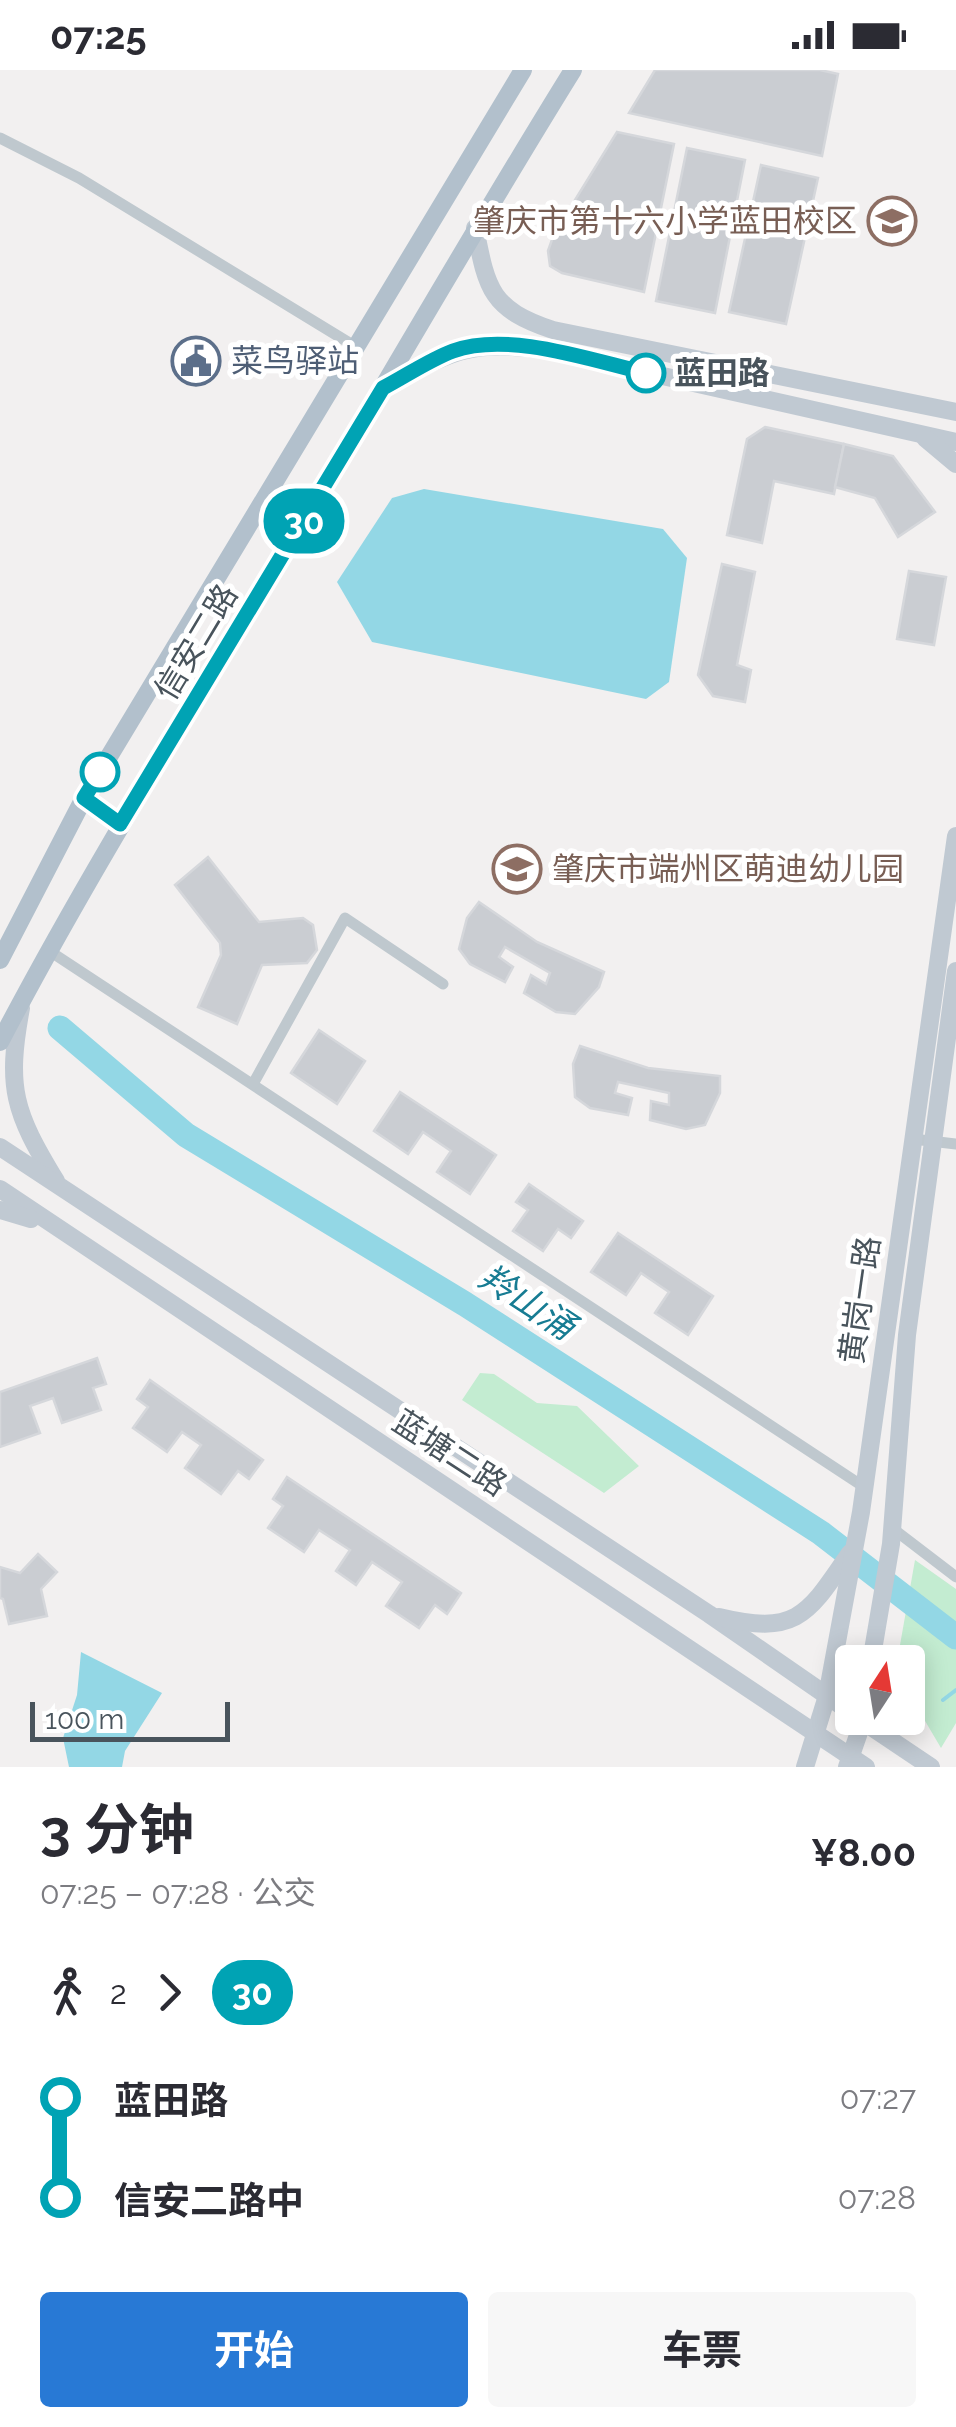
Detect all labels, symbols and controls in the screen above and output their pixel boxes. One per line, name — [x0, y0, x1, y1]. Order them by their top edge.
text: 07:25 — [50, 13, 147, 58]
school or university icon: 肇庆市第十六小学蓝田校区 — [866, 195, 918, 247]
place label: 肇庆市第十六小学蓝田校区 — [473, 202, 857, 239]
public building icon: 菜鸟驿站 — [170, 335, 222, 387]
place label: 菜鸟驿站 — [231, 342, 359, 379]
marker: 蓝田路 — [627, 354, 665, 392]
place label: 蓝田路 — [674, 354, 770, 391]
line badge: 30 — [259, 488, 349, 554]
text: 30 — [283, 501, 325, 542]
street label: 信安二路 — [147, 577, 244, 706]
unlabelled marker — [81, 753, 119, 791]
school or university icon: 肇庆市端州区萌迪幼儿园 — [491, 843, 543, 895]
place label: 肇庆市端州区萌迪幼儿园 — [552, 850, 904, 887]
street label: 黄岗一路 — [832, 1234, 887, 1366]
water label: 羚山涌 — [472, 1256, 586, 1350]
street label: 蓝塘二路 — [387, 1402, 514, 1503]
north arrow — [835, 1645, 925, 1735]
map controls — [835, 1645, 925, 1735]
scale bar — [30, 1697, 230, 1742]
text: 100 m — [45, 1703, 124, 1736]
text: 3 分钟 — [40, 1797, 194, 1862]
text: ¥8.00 — [811, 1830, 916, 1875]
text: 07:25 – 07:28 · 公交 — [40, 1874, 316, 1911]
icon: walk — [40, 1965, 95, 2020]
icon: forward — [142, 1965, 197, 2020]
text: 30 — [232, 1972, 273, 2013]
text: 2 — [110, 1974, 127, 2011]
text: 蓝田路 — [114, 2078, 228, 2123]
text: 07:27 — [840, 2079, 916, 2116]
text: 信安二路中 — [114, 2178, 304, 2223]
text: 07:28 — [838, 2179, 916, 2216]
button: 开始 — [40, 2292, 468, 2407]
button: 车票 — [488, 2292, 916, 2407]

